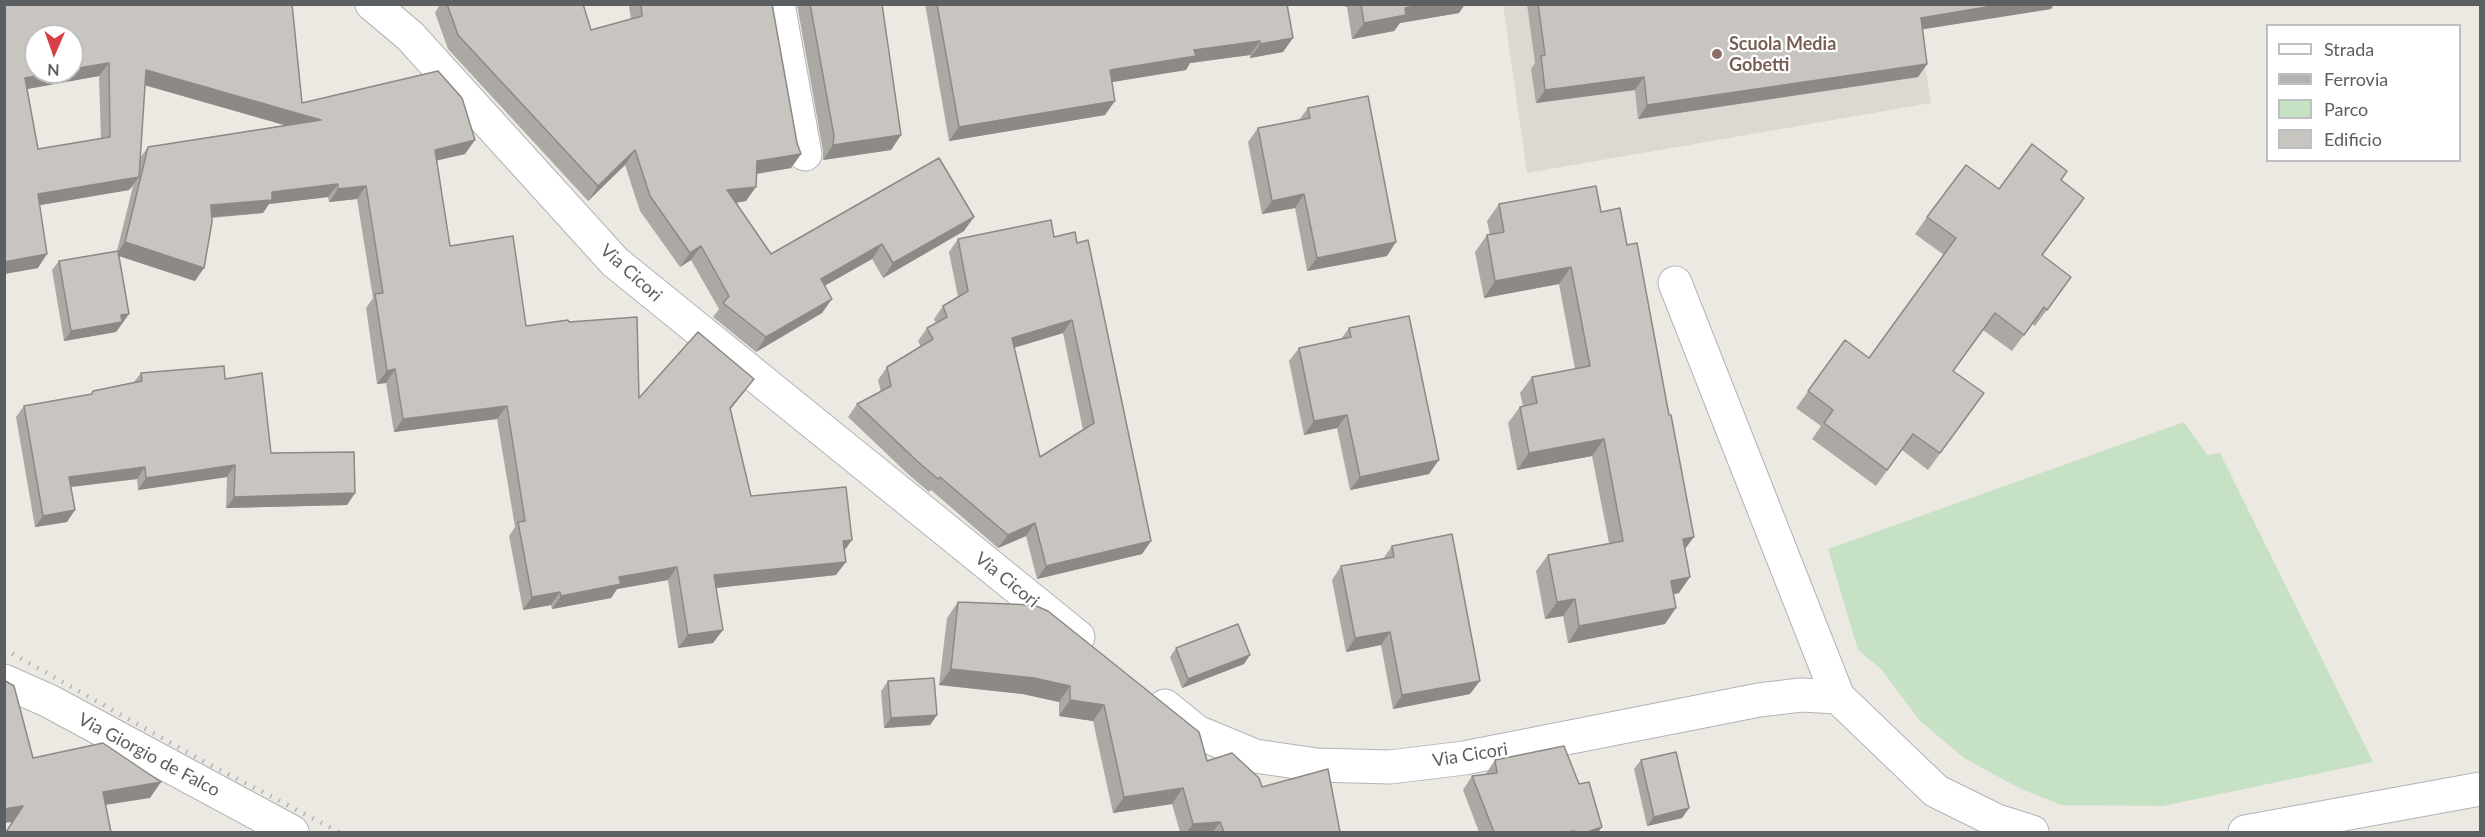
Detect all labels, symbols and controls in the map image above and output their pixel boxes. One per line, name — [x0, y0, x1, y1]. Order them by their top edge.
north arrow — [24, 24, 84, 84]
legend — [2266, 24, 2461, 162]
place label: Scuola Media Gobetti — [1729, 33, 1836, 76]
text: Strada — [2324, 38, 2374, 60]
marker: Scuola Media Gobetti — [1710, 47, 1724, 61]
text: N — [47, 61, 60, 80]
text: Ferrovia — [2324, 68, 2388, 90]
text: Parco — [2324, 98, 2368, 120]
text: Edificio — [2324, 128, 2382, 150]
street label: Via Cicori — [596, 240, 666, 306]
street label: Via Cicori — [971, 548, 1043, 612]
street label: Via Giorgio de Falco — [74, 709, 224, 801]
street label: Via Cicori — [1431, 738, 1509, 772]

